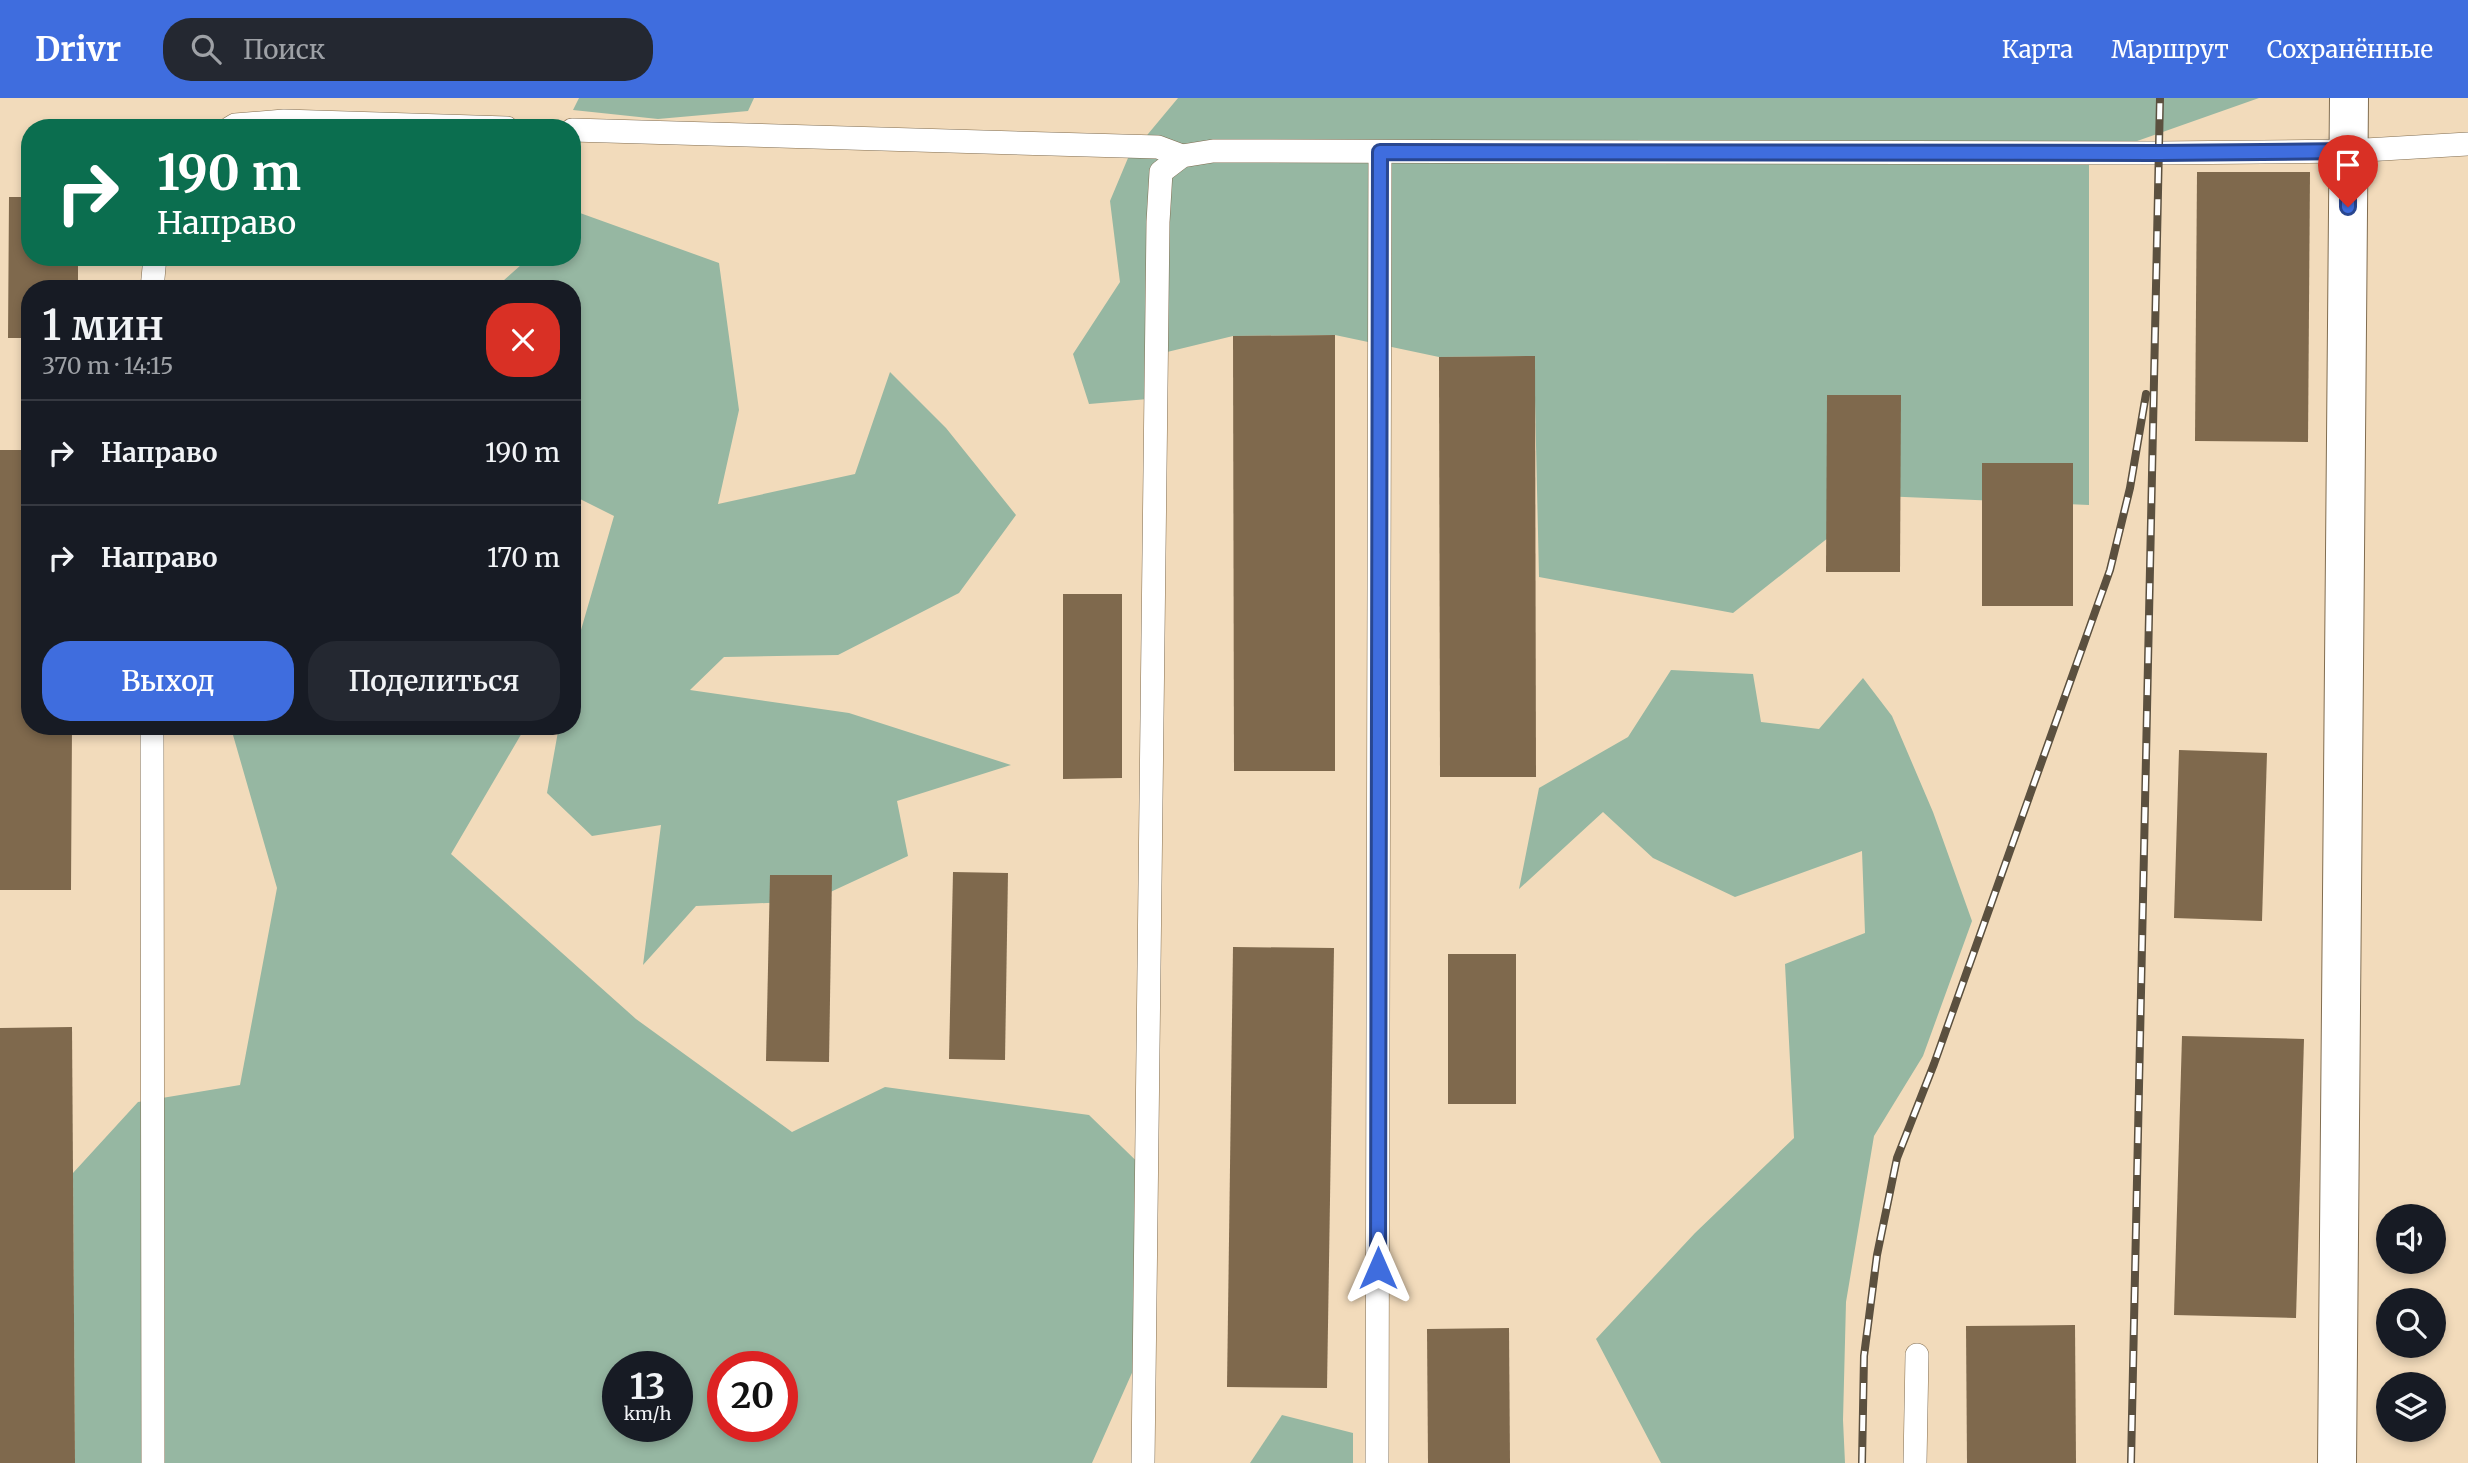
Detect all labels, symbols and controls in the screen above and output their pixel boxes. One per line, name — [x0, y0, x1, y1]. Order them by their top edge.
search box — [163, 18, 653, 81]
text: Drivr — [35, 29, 121, 70]
icon: search — [187, 30, 225, 68]
text: Поиск — [243, 33, 325, 66]
text: Карта — [2002, 34, 2073, 65]
text: Маршрут — [2111, 34, 2229, 65]
text: Сохранённые — [2267, 34, 2433, 65]
pin — [2318, 135, 2378, 207]
text: 190 m — [157, 142, 301, 203]
icon: arrive — [2329, 146, 2367, 184]
icon: right — [42, 147, 133, 238]
text: Направо — [157, 203, 296, 243]
text: 1 мин — [42, 299, 164, 351]
button: close — [486, 303, 560, 377]
text: 370 m · 14:15 — [42, 351, 173, 380]
icon: right — [42, 434, 80, 472]
text: Направо — [101, 436, 218, 469]
text: 190 m — [485, 436, 560, 469]
icon: right — [42, 539, 80, 577]
text: Направо — [101, 541, 218, 574]
text: 170 m — [487, 541, 560, 574]
button: Выход — [42, 641, 294, 721]
button: Поделиться — [308, 641, 560, 721]
map controls — [2376, 1204, 2446, 1442]
button: sound — [2376, 1204, 2446, 1274]
position arrow — [1341, 1231, 1415, 1305]
button: search — [2376, 1288, 2446, 1358]
speed limit sign: 20 — [707, 1351, 798, 1442]
text: 13 — [630, 1365, 665, 1409]
button: layers — [2376, 1372, 2446, 1442]
text: km/h — [624, 1402, 671, 1425]

